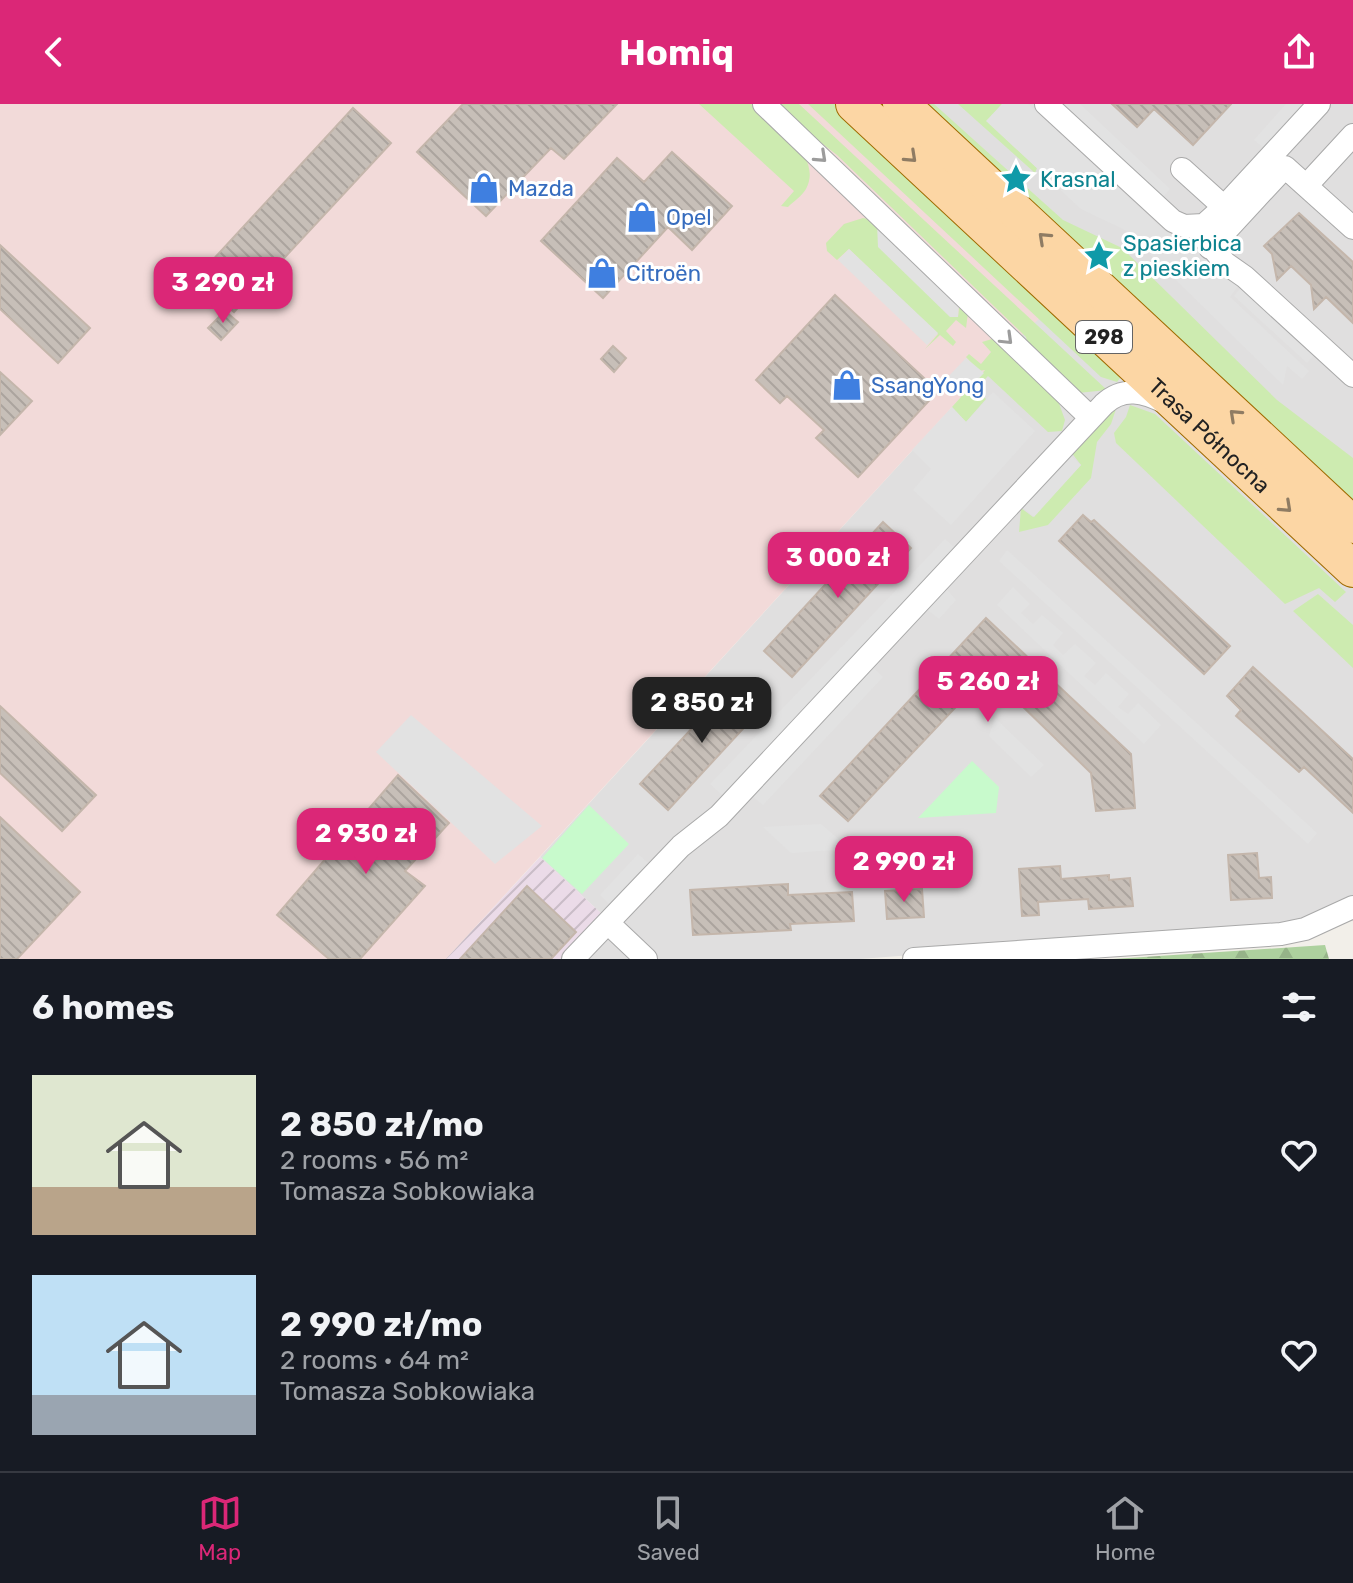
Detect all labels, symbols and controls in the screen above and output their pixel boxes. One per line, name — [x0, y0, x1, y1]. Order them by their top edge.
icon: back — [32, 30, 76, 74]
icon: share — [1277, 30, 1321, 74]
text: Homiq — [619, 31, 734, 74]
one-way arrow — [811, 148, 826, 162]
one-way arrow — [902, 148, 917, 162]
place icon: Krasnal — [999, 162, 1033, 196]
place label: Krasnal — [1040, 166, 1116, 193]
shop icon: Mazda — [467, 171, 501, 205]
place label: Mazda — [508, 175, 574, 202]
shop icon: Opel — [625, 200, 659, 234]
place label: Opel — [666, 204, 712, 231]
place label: Spasierbica z pieskiem — [1123, 230, 1242, 282]
one-way arrow — [1039, 233, 1054, 247]
place icon: Spasierbica z pieskiem — [1082, 239, 1116, 273]
shop icon: Citroën — [585, 256, 619, 290]
pin: 3 290 zł — [140, 257, 306, 325]
place label: Citroën — [626, 260, 701, 287]
text: 3 290 zł — [172, 267, 274, 298]
road number: 298 — [1076, 321, 1132, 353]
one-way arrow — [998, 329, 1012, 344]
shop icon: SsangYong — [830, 368, 864, 402]
place label: SsangYong — [871, 372, 984, 399]
street label: Trasa Północna — [1143, 372, 1276, 499]
one-way arrow — [1229, 410, 1244, 424]
one-way arrow — [1276, 497, 1291, 511]
pin: 3 000 zł — [755, 532, 921, 600]
text: 3 000 zł — [786, 542, 890, 573]
pin: 5 260 zł — [905, 656, 1071, 724]
text: 5 260 zł — [937, 666, 1039, 697]
pin: 2 850 zł — [619, 677, 785, 745]
text: 2 850 zł — [650, 687, 754, 718]
pin: 2 930 zł — [283, 808, 449, 876]
text: 2 930 zł — [315, 818, 417, 849]
pin: 2 990 zł — [821, 836, 987, 904]
text: 2 990 zł — [853, 846, 955, 877]
icon: filters — [1277, 985, 1321, 1029]
text: 6 homes — [32, 987, 174, 1028]
text: 2 850 zł/mo — [280, 1104, 484, 1145]
icon: home — [96, 1107, 192, 1203]
icon: heart — [1277, 1133, 1321, 1177]
text: 2 rooms · 56 m² — [280, 1145, 468, 1176]
text: Tomasza Sobkowiaka — [280, 1176, 535, 1207]
text: 2 990 zł/mo — [280, 1304, 482, 1345]
icon: home — [96, 1307, 192, 1403]
icon: heart — [1277, 1333, 1321, 1377]
text: 2 rooms · 64 m² — [280, 1345, 469, 1376]
text: Tomasza Sobkowiaka — [280, 1376, 535, 1407]
tab: Map — [198, 1491, 242, 1566]
tab: Saved — [637, 1491, 700, 1566]
tab: Home — [1095, 1491, 1155, 1566]

